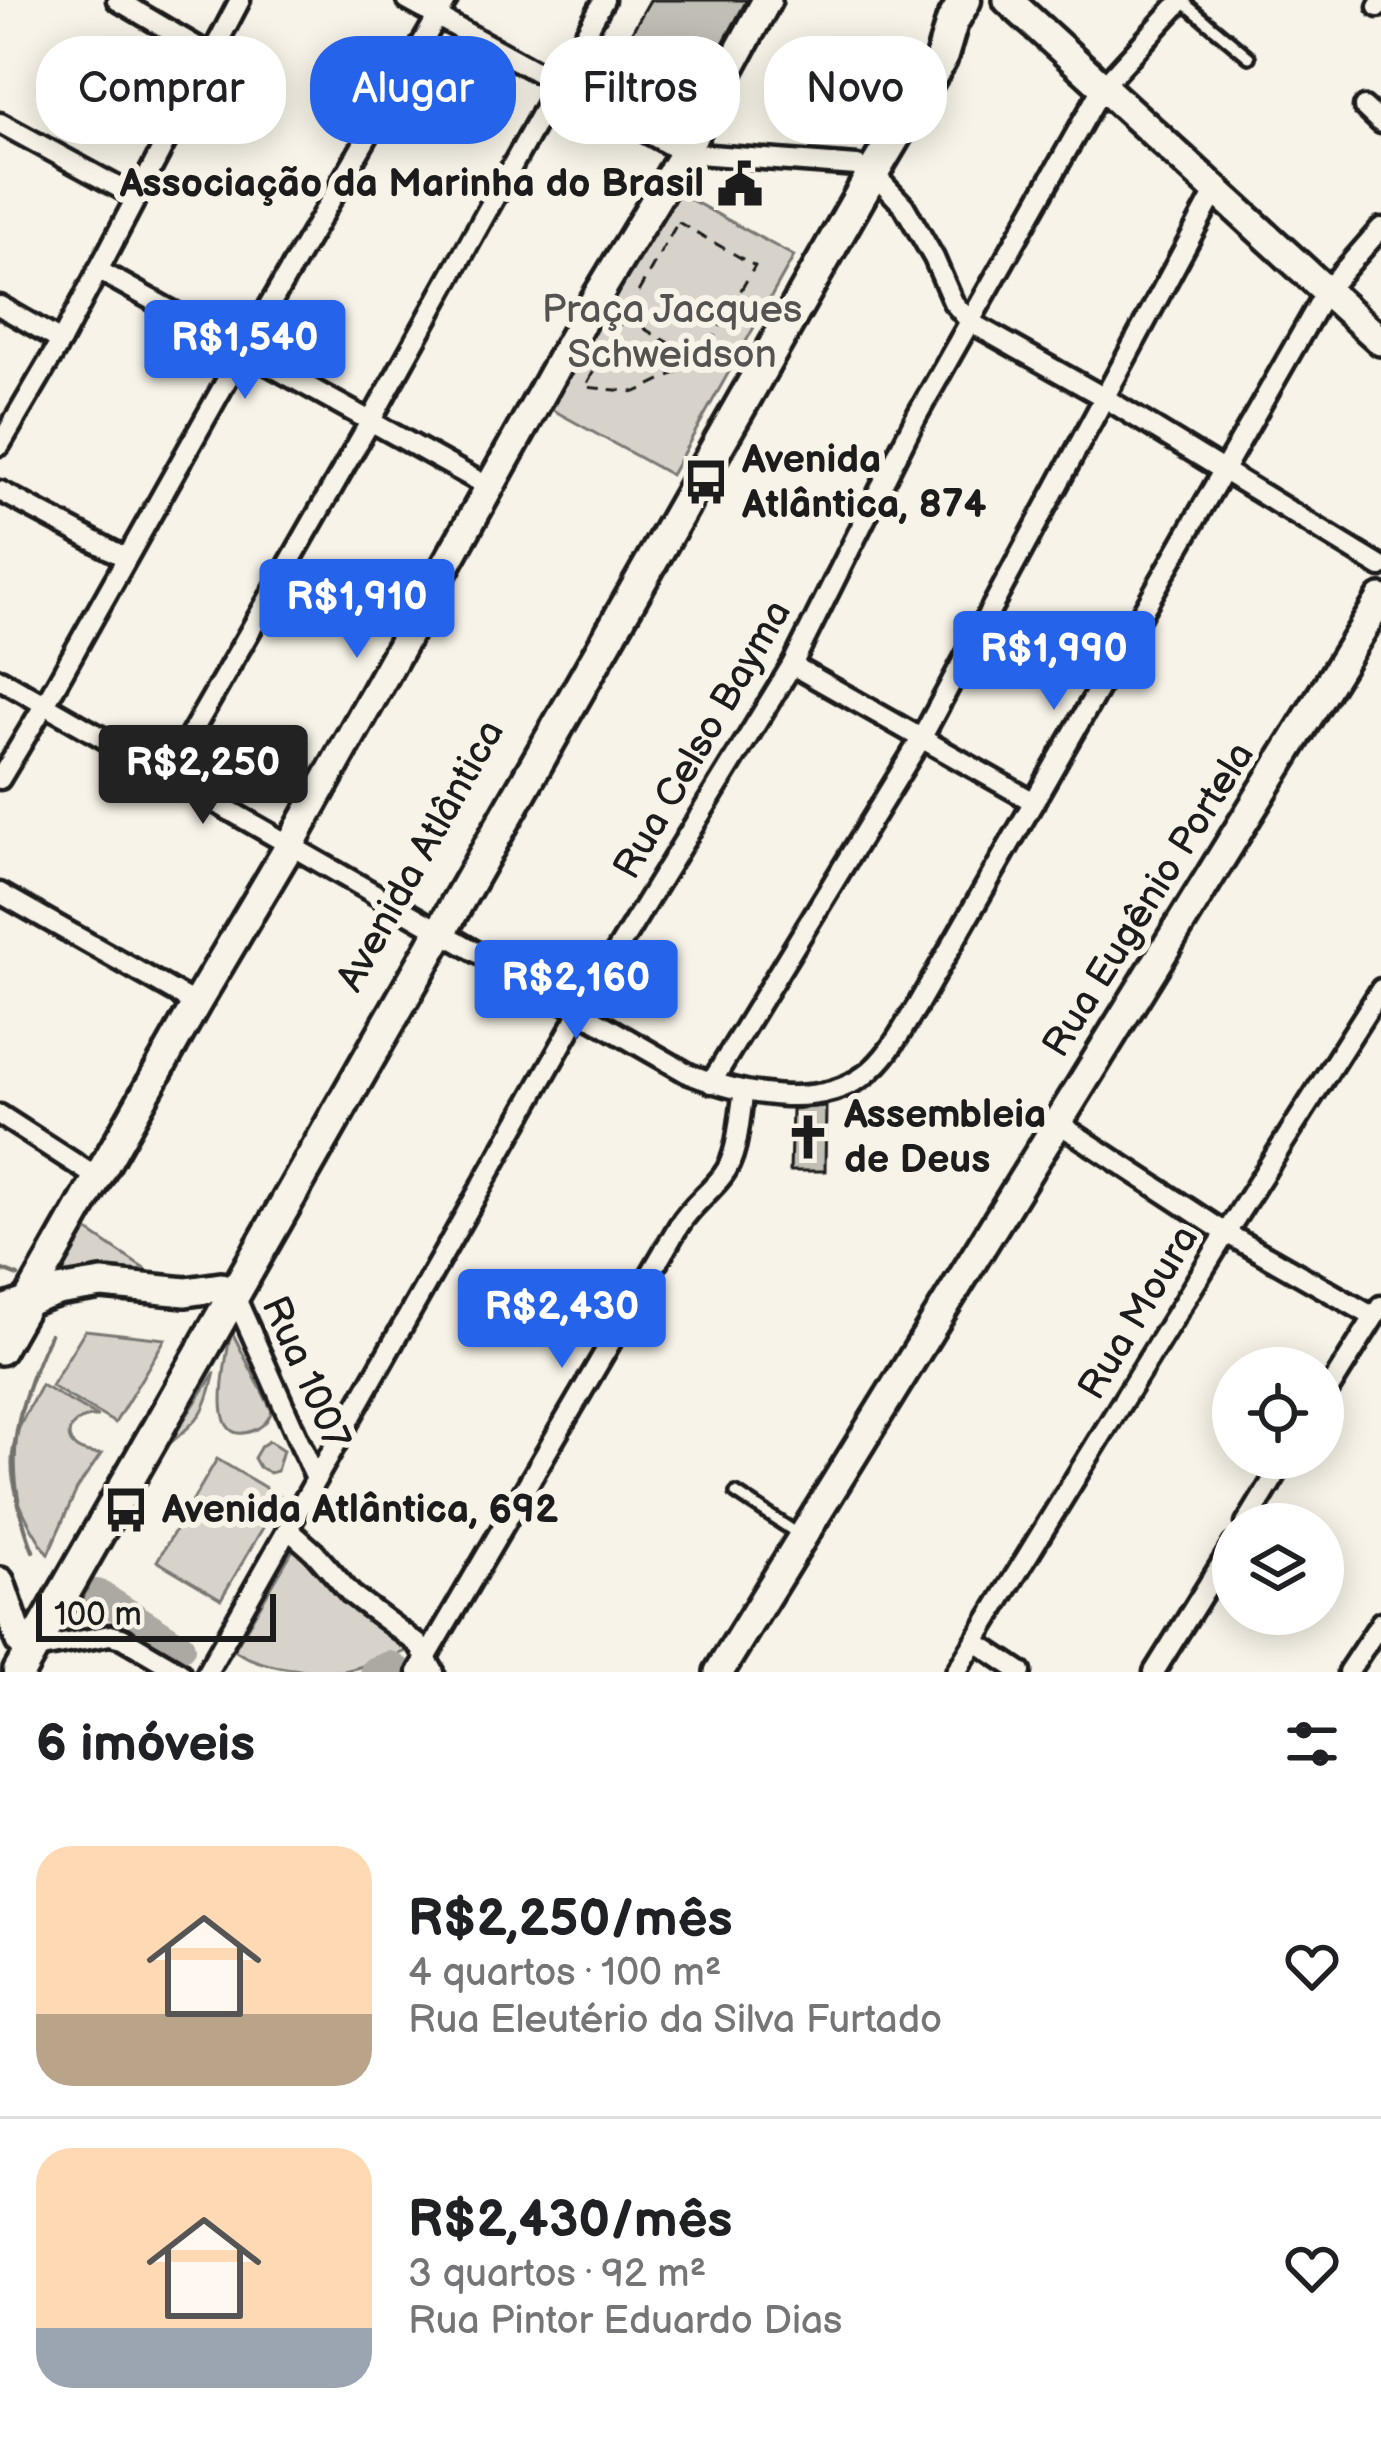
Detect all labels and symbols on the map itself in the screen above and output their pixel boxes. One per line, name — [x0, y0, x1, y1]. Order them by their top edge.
public building icon: Associação da Marinha do Brasil — [715, 159, 765, 209]
place label: Associação da Marinha do Brasil — [119, 161, 704, 208]
park label: Praça Jacques Schweidson — [542, 287, 802, 379]
pin: R$1,540 — [134, 300, 356, 402]
place label: Avenida Atlântica, 874 — [741, 437, 987, 529]
bus stop icon: Avenida Atlântica, 874 — [681, 457, 731, 507]
pin: R$1,910 — [246, 559, 468, 661]
street label: Rua Celso Bayma — [604, 592, 802, 888]
pin: R$1,990 — [943, 611, 1165, 713]
street label: Avenida Atlântica — [327, 712, 515, 1000]
pin: R$2,250 — [92, 725, 314, 827]
street label: Rua Eugênio Portela — [1033, 734, 1265, 1066]
pin: R$2,160 — [465, 940, 687, 1042]
place label: Assembleia de Deus — [843, 1092, 1046, 1184]
church icon: Assembleia de Deus — [783, 1112, 833, 1162]
street label: Rua Moura — [1069, 1218, 1209, 1408]
pin: R$2,430 — [451, 1269, 673, 1371]
street label: Rua 1007 — [251, 1289, 359, 1457]
bus stop icon: Avenida Atlântica, 692 — [101, 1485, 151, 1535]
place label: Avenida Atlântica, 692 — [161, 1487, 558, 1534]
scale bar — [36, 1588, 276, 1641]

